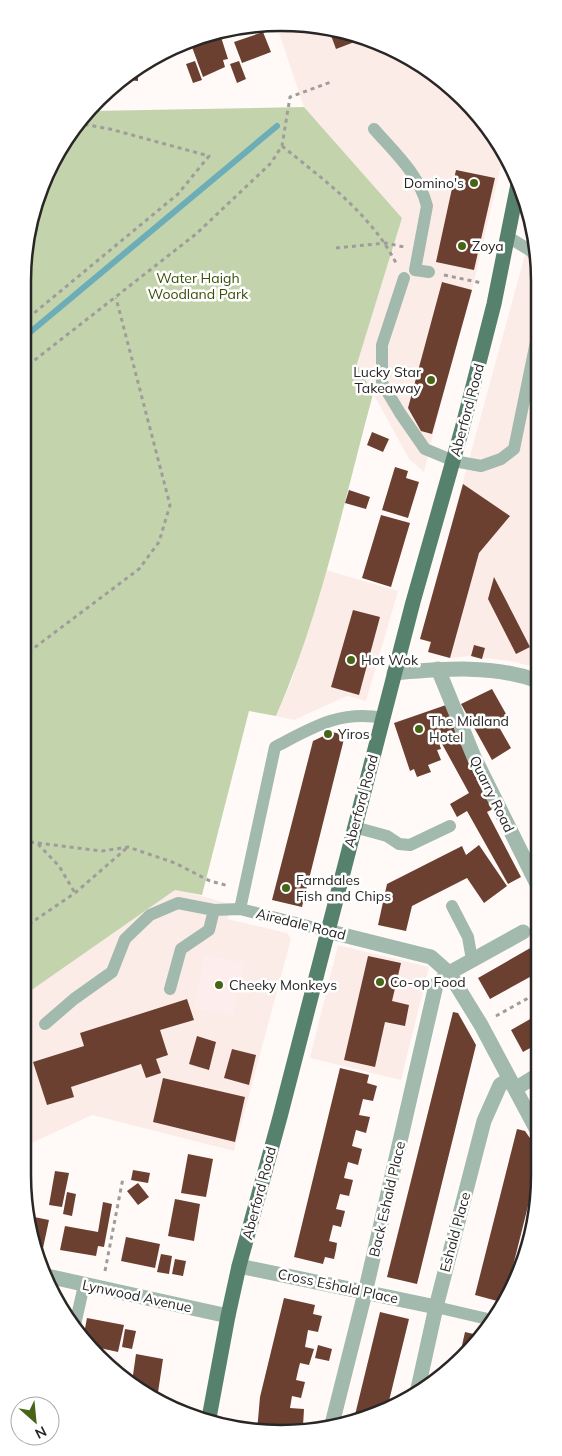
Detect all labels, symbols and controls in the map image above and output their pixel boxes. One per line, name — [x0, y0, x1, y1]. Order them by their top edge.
place label: Domino's — [404, 174, 464, 192]
marker: Domino's — [468, 177, 480, 189]
place label: Zoya — [472, 237, 504, 255]
marker: Zoya — [456, 240, 468, 252]
park label: Water Haigh Woodland Park — [148, 269, 249, 303]
street label: Aberford Road — [446, 361, 488, 459]
place label: Lucky Star Takeaway — [353, 363, 422, 397]
marker: Lucky Star Takeaway — [425, 374, 437, 386]
place label: Hot Wok — [361, 651, 419, 669]
marker: Hot Wok — [345, 654, 357, 666]
place label: The Midland Hotel — [429, 712, 509, 746]
marker: The Midland Hotel — [413, 723, 425, 735]
place label: Yiros — [337, 725, 370, 743]
marker: Yiros — [322, 728, 334, 740]
street label: Aberford Road — [340, 752, 382, 850]
street label: Quarry Road — [466, 753, 518, 835]
place label: Farndales Fish and Chips — [296, 871, 391, 905]
marker: Farndales Fish and Chips — [280, 882, 292, 894]
street label: Airedale Road — [254, 904, 348, 944]
place label: Co-op Food — [390, 973, 466, 991]
place label: Cheeky Monkeys — [229, 976, 337, 994]
marker: Co-op Food — [374, 976, 386, 988]
marker: Cheeky Monkeys — [213, 979, 225, 991]
street label: Back Eshald Place — [365, 1139, 409, 1259]
street label: Aberford Road — [238, 1144, 280, 1242]
street label: Eshald Place — [436, 1190, 474, 1274]
street label: Cross Eshald Place — [276, 1264, 400, 1308]
street label: Lynwood Avenue — [81, 1276, 193, 1316]
north arrow — [10, 1396, 60, 1446]
text: N — [32, 1422, 50, 1443]

